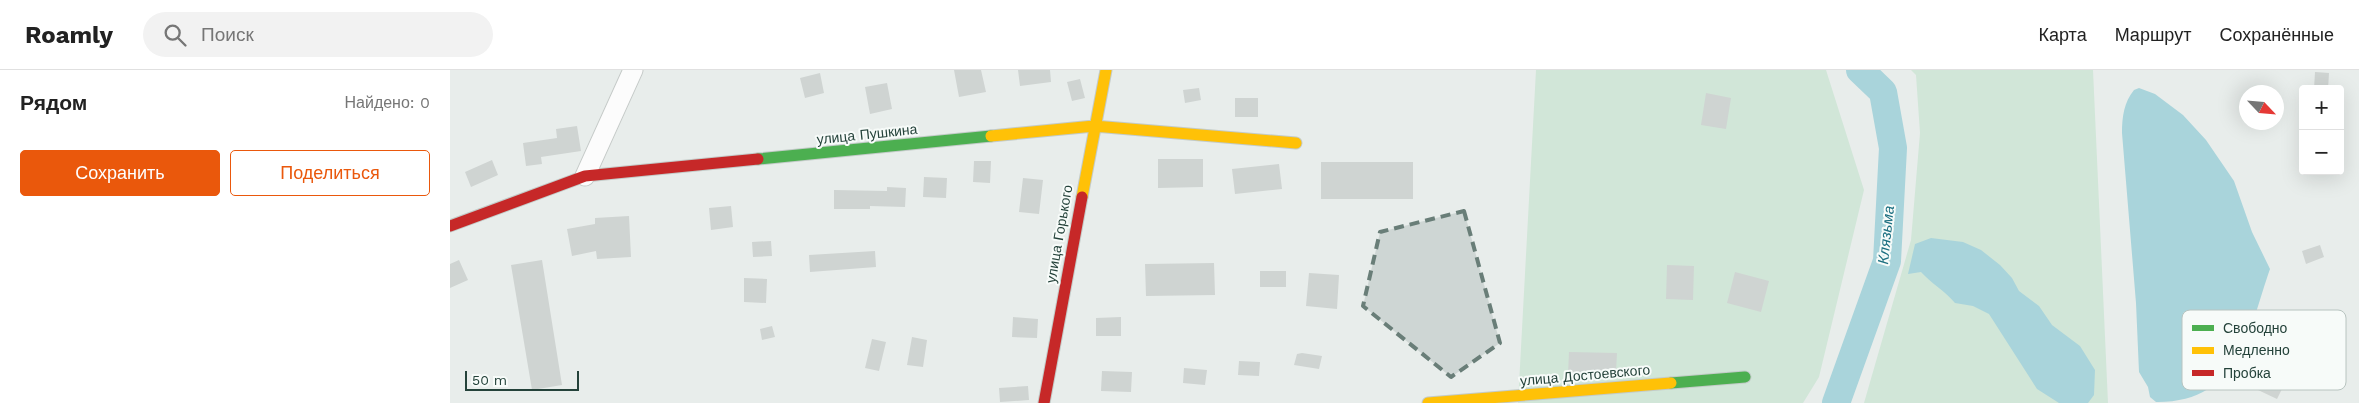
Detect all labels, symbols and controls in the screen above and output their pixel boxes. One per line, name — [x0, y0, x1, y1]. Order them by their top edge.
search box — [143, 12, 493, 57]
text: Roamly — [25, 21, 113, 49]
icon: search — [161, 21, 189, 49]
text: Поиск — [201, 23, 254, 46]
text: Карта — [2039, 24, 2087, 45]
text: Маршрут — [2115, 24, 2191, 45]
text: Сохранённые — [2219, 24, 2334, 45]
north arrow — [2239, 85, 2284, 130]
map controls — [2299, 85, 2344, 175]
button: + — [2299, 85, 2344, 130]
text: Рядом — [20, 90, 87, 115]
text: Найдено: 0 — [344, 93, 430, 112]
street label: улица Пушкина — [816, 121, 918, 147]
button: − — [2299, 130, 2344, 175]
button: Сохранить — [20, 150, 220, 196]
button: Поделиться — [230, 150, 430, 196]
street label: улица Горького — [1042, 183, 1076, 284]
water label: Клязьма — [1874, 205, 1898, 265]
legend — [2182, 310, 2346, 390]
text: Свободно — [2223, 320, 2288, 336]
text: Медленно — [2223, 342, 2290, 358]
street label: улица Достоевского — [1519, 361, 1651, 389]
text: Пробка — [2223, 365, 2271, 381]
scale bar — [465, 368, 579, 391]
text: 50 m — [472, 372, 507, 388]

